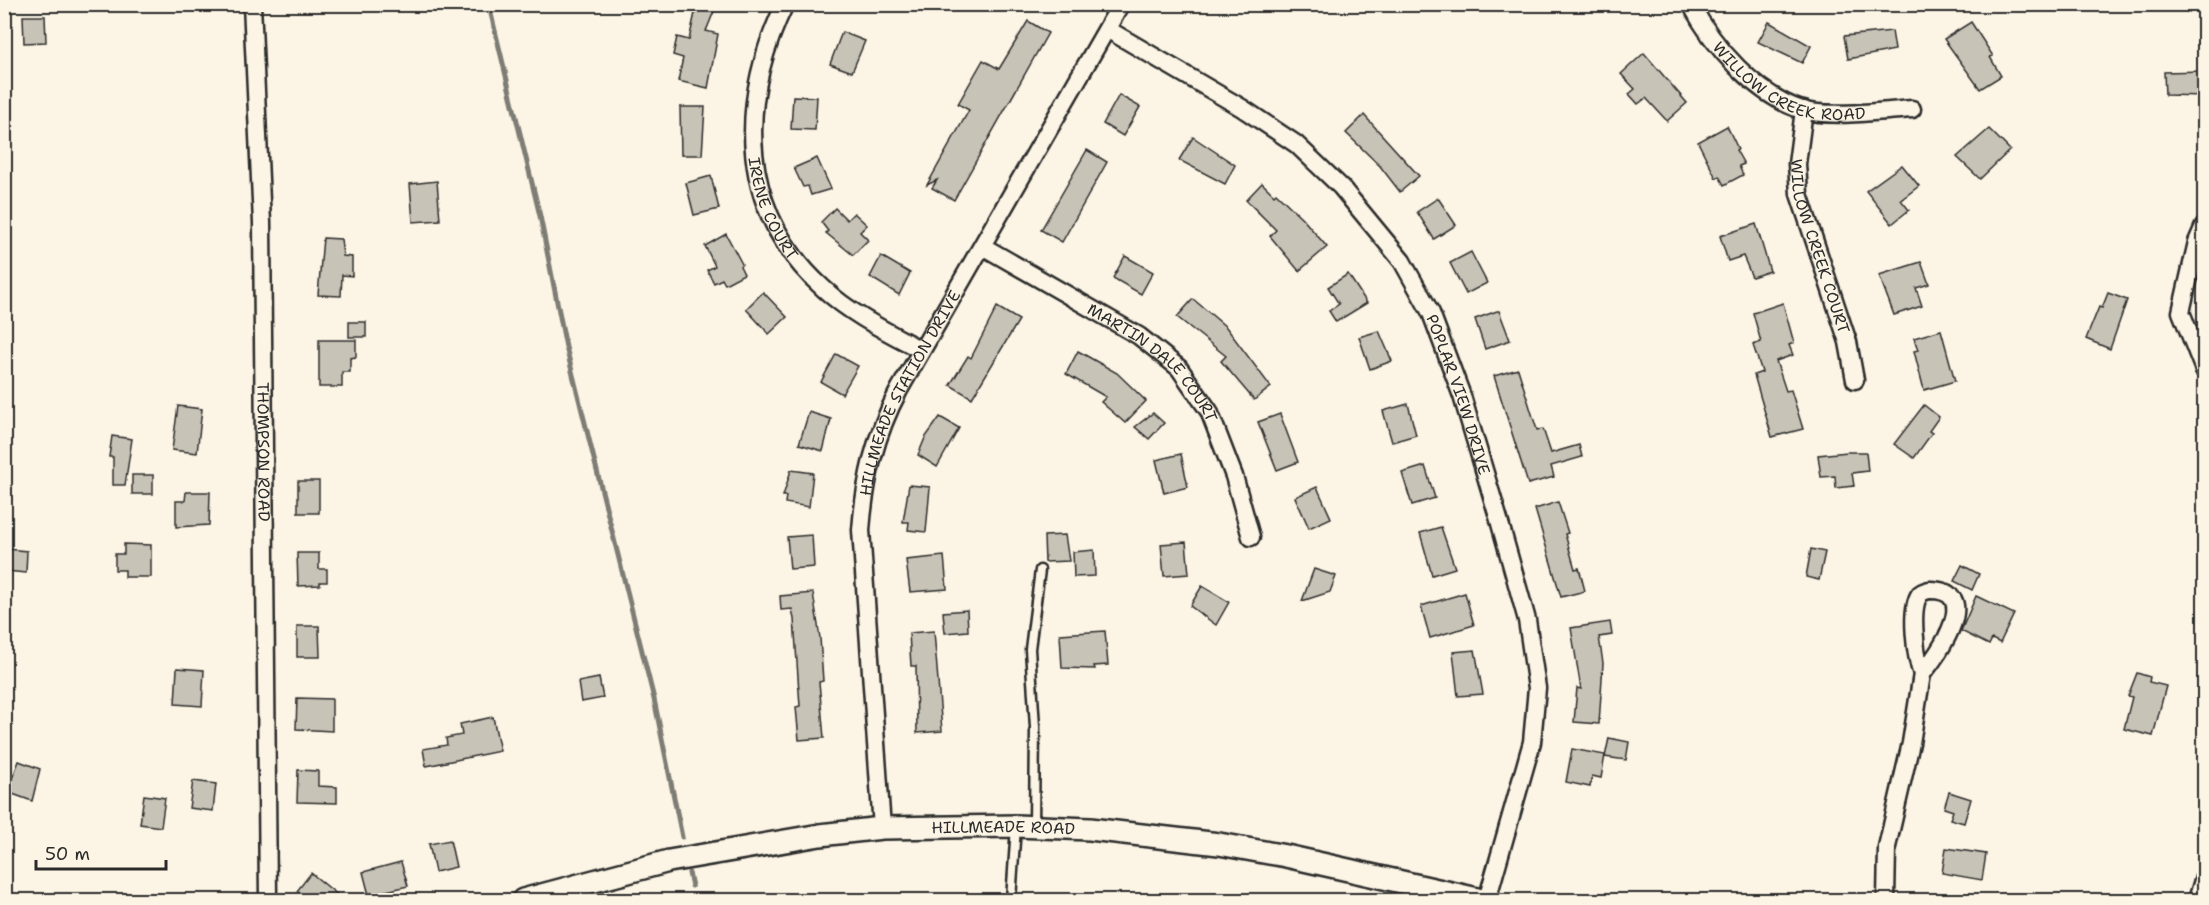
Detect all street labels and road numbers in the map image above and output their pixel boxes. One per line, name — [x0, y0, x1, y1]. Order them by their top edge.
street label: WILLOW CREEK ROAD — [1708, 37, 1866, 125]
street label: IRENE COURT — [744, 156, 803, 264]
street label: WILLOW CREEK COURT — [1786, 158, 1854, 336]
street label: HILLMEADE STATION DRIVE — [855, 286, 965, 497]
street label: MARTIN DALE COURT — [1083, 299, 1222, 425]
street label: POPLAR VIEW DRIVE — [1421, 311, 1495, 477]
street label: THOMPSON ROAD — [252, 382, 275, 521]
street label: HILLMEADE ROAD — [931, 816, 1076, 839]

